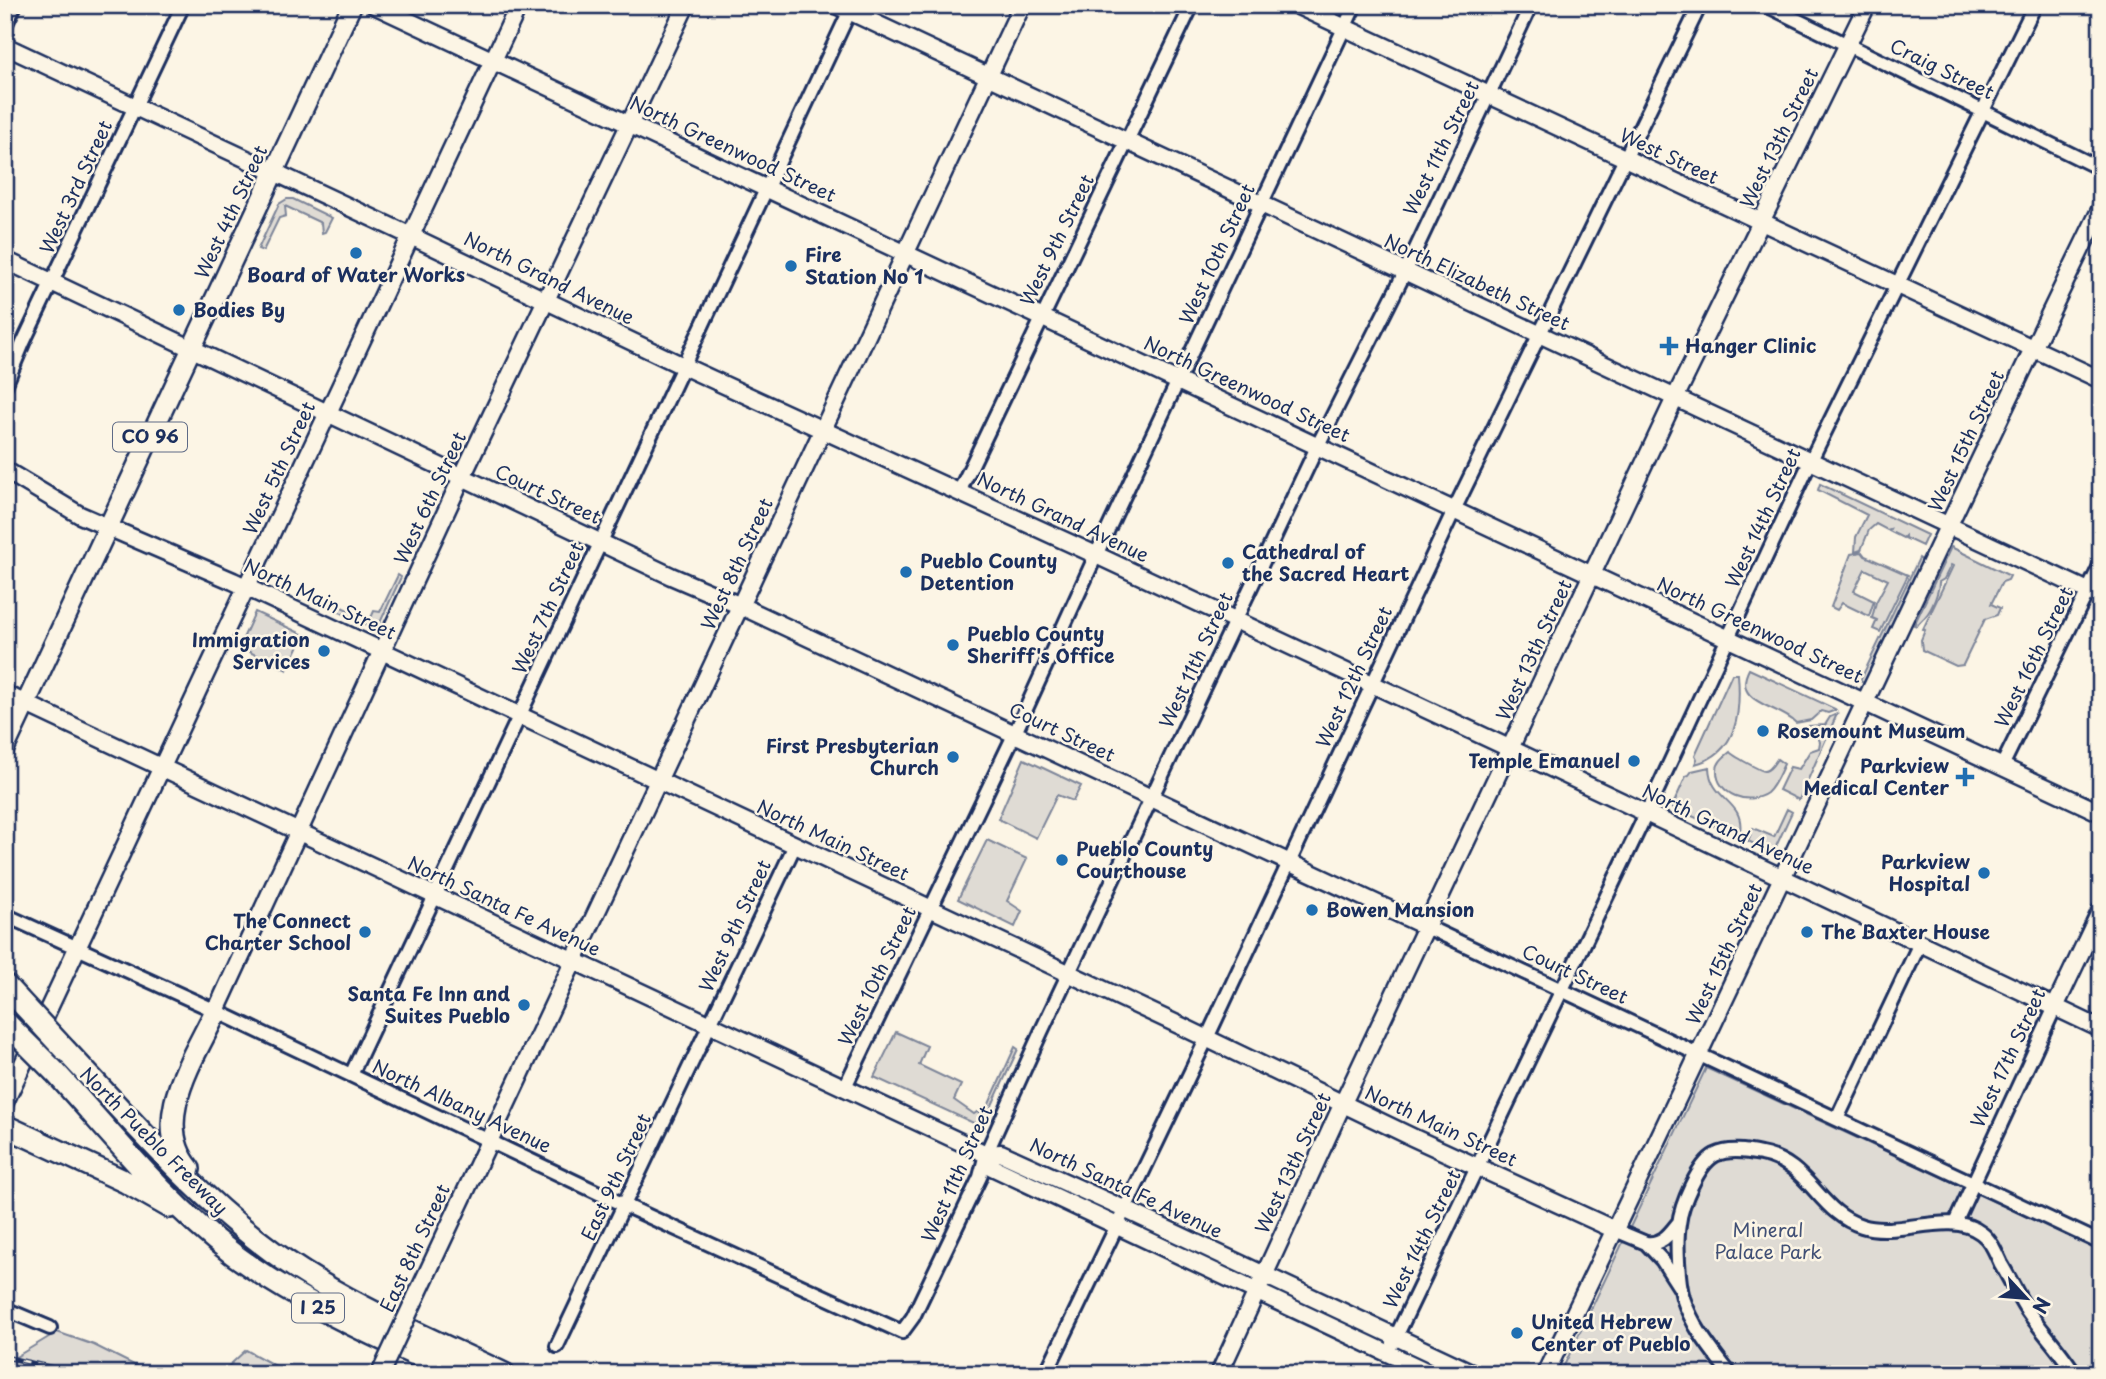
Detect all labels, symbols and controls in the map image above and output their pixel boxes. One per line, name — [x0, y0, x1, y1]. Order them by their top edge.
street label: Craig Street — [1886, 31, 1999, 105]
street label: West 13th Street — [1732, 63, 1824, 212]
street label: West 11th Street — [1395, 75, 1485, 220]
street label: North Greenwood Street — [626, 88, 841, 208]
street label: West 3rd Street — [32, 115, 118, 258]
street label: West Street — [1615, 120, 1724, 190]
street label: West 4th Street — [187, 140, 273, 283]
street label: West 9th Street — [1012, 169, 1100, 310]
street label: West 10th Street — [1171, 178, 1261, 329]
street label: North Grand Avenue — [460, 224, 639, 331]
street label: North Elizabeth Street — [1380, 226, 1575, 337]
place label: Fire Station No 1 — [805, 240, 923, 290]
marker: Board of Water Works — [348, 245, 364, 261]
marker: Fire Station No 1 — [783, 258, 799, 274]
place label: Board of Water Works — [247, 260, 465, 288]
place label: Bodies By — [193, 295, 285, 323]
marker: Bodies By — [171, 302, 187, 318]
street label: North Greenwood Street — [1140, 328, 1355, 448]
place label: Hanger Clinic — [1685, 331, 1816, 359]
marker: Hanger Clinic — [1659, 336, 1679, 356]
street label: West 15th Street — [1920, 365, 2010, 516]
street label: West 5th Street — [235, 396, 321, 539]
road number: CO 96 — [113, 422, 187, 452]
street label: West 6th Street — [386, 426, 472, 569]
street label: West 14th Street — [1717, 443, 1807, 592]
street label: Court Street — [491, 456, 606, 530]
street label: North Grand Avenue — [973, 464, 1154, 568]
street label: West 8th Street — [693, 493, 779, 634]
street label: West 7th Street — [504, 537, 590, 678]
place label: Cathedral of the Sacred Heart — [1242, 537, 1409, 587]
place label: Pueblo County Detention — [920, 546, 1057, 596]
street label: North Main Street — [240, 551, 401, 646]
marker: Cathedral of the Sacred Heart — [1220, 555, 1236, 571]
marker: Pueblo County Detention — [898, 564, 914, 580]
street label: North Greenwood Street — [1653, 569, 1868, 689]
street label: West 13th Street — [1488, 574, 1578, 725]
street label: West 16th Street — [1987, 581, 2079, 732]
street label: West 11th Street — [1151, 587, 1239, 732]
street label: West 12th Street — [1308, 601, 1398, 752]
place label: Pueblo County Sheriff's Office — [967, 619, 1115, 669]
place label: Immigration Services — [192, 625, 310, 675]
marker: Pueblo County Sheriff's Office — [945, 637, 961, 653]
marker: Immigration Services — [316, 643, 332, 659]
street label: Court Street — [1005, 694, 1120, 768]
place label: Rosemount Museum — [1777, 716, 1966, 744]
marker: Rosemount Museum — [1755, 723, 1771, 739]
place label: First Presbyterian Church — [766, 731, 939, 781]
place label: Temple Emanuel — [1468, 746, 1620, 774]
marker: First Presbyterian Church — [945, 749, 961, 765]
place label: Parkview Medical Center — [1803, 751, 1949, 801]
marker: Temple Emanuel — [1626, 753, 1642, 769]
marker: Parkview Medical Center — [1955, 767, 1975, 787]
street label: North Grand Avenue — [1638, 776, 1819, 880]
street label: North Main Street — [753, 792, 914, 887]
place label: Pueblo County Courthouse — [1076, 834, 1213, 884]
place label: Parkview Hospital — [1881, 847, 1970, 897]
street label: North Santa Fe Avenue — [403, 848, 606, 962]
marker: Pueblo County Courthouse — [1054, 852, 1070, 868]
street label: West 9th Street — [691, 855, 777, 996]
marker: Parkview Hospital — [1976, 865, 1992, 881]
street label: West 15th Street — [1678, 878, 1768, 1029]
place label: Bowen Mansion — [1326, 895, 1475, 923]
street label: West 10th Street — [830, 901, 922, 1050]
marker: Bowen Mansion — [1304, 902, 1320, 918]
place label: The Connect Charter School — [205, 906, 351, 956]
place label: The Baxter House — [1821, 917, 1990, 945]
marker: The Connect Charter School — [357, 924, 373, 940]
marker: The Baxter House — [1799, 924, 1815, 940]
street label: Court Street — [1518, 936, 1633, 1010]
place label: Santa Fe Inn and Suites Pueblo — [348, 979, 510, 1029]
street label: West 17th Street — [1963, 983, 2052, 1132]
marker: Santa Fe Inn and Suites Pueblo — [516, 997, 532, 1013]
street label: North Albany Avenue — [368, 1051, 557, 1159]
street label: North Pueblo Freeway — [74, 1060, 235, 1221]
street label: North Main Street — [1361, 1078, 1522, 1173]
street label: West 13th Street — [1247, 1087, 1337, 1238]
street label: West 11th Street — [913, 1100, 999, 1247]
street label: East 9th Street — [573, 1108, 657, 1245]
street label: North Santa Fe Avenue — [1025, 1130, 1228, 1244]
street label: West 14th Street — [1375, 1164, 1467, 1313]
street label: East 8th Street — [372, 1179, 456, 1316]
park label: Mineral Palace Park — [1714, 1215, 1822, 1265]
north arrow — [1990, 1264, 2060, 1334]
text: N — [2026, 1293, 2058, 1319]
road number: I 25 — [292, 1294, 344, 1322]
place label: United Hebrew Center of Pueblo — [1531, 1307, 1691, 1357]
marker: United Hebrew Center of Pueblo — [1509, 1325, 1525, 1341]

